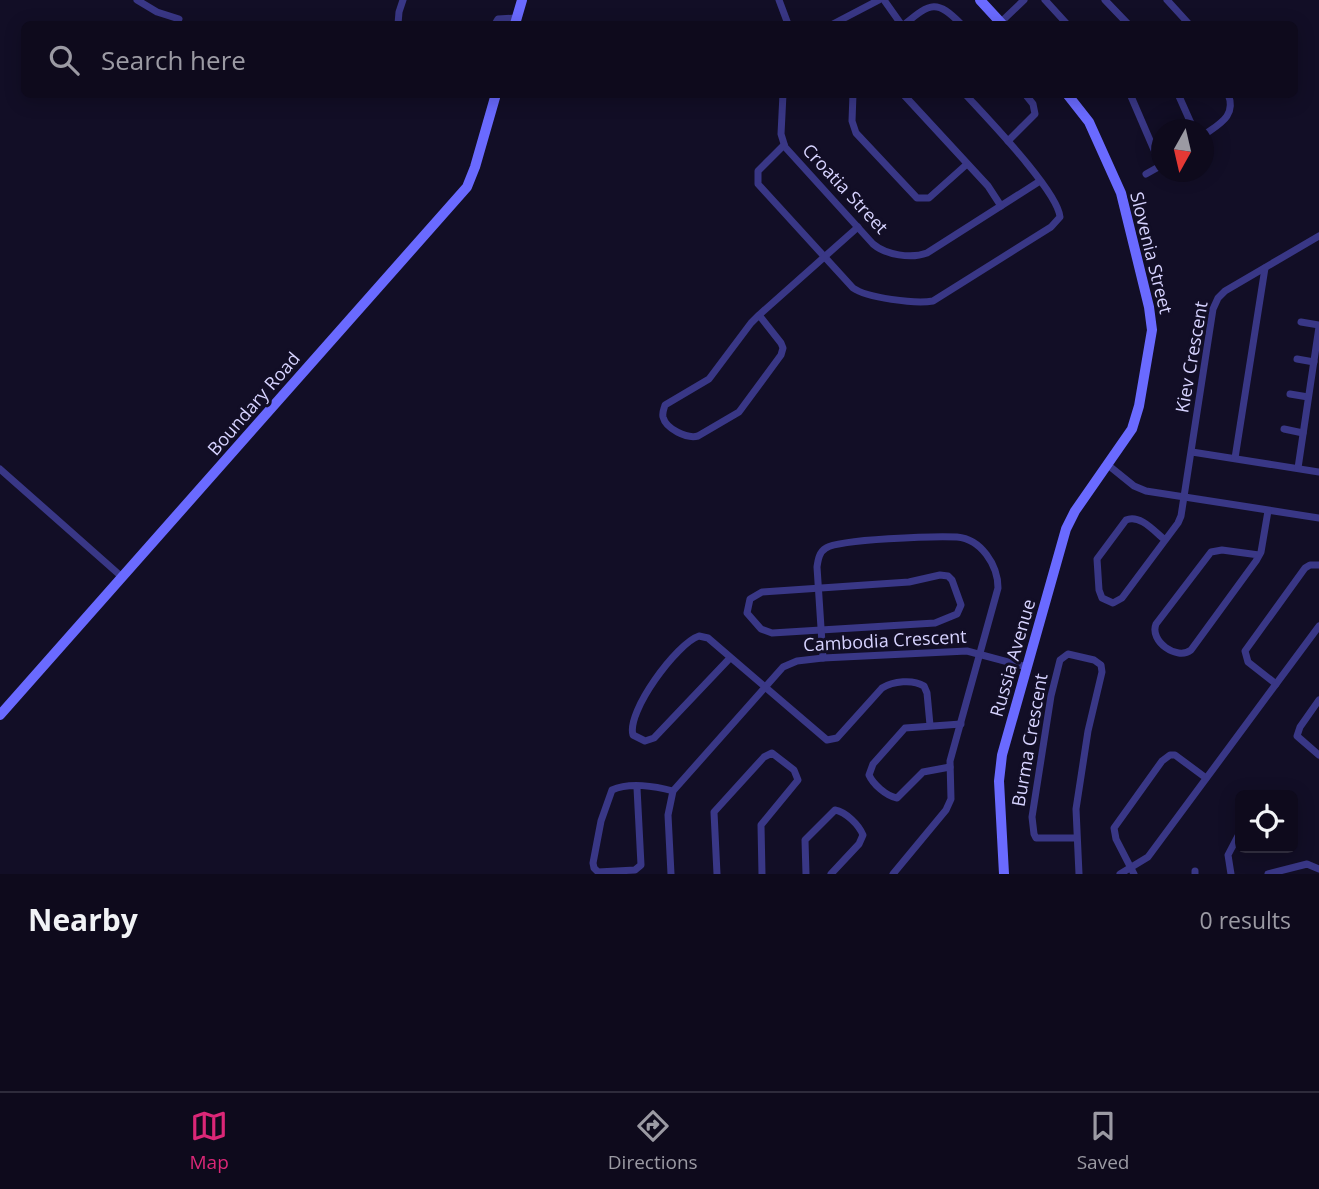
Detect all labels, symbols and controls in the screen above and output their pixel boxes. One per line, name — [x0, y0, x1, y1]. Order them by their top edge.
search box — [21, 21, 1298, 98]
icon: search — [45, 41, 83, 79]
text: Search here — [101, 42, 246, 78]
north arrow — [1151, 119, 1214, 182]
street label: Croatia Street — [798, 138, 894, 239]
street label: Slovenia Street — [1125, 189, 1179, 316]
street label: Kiev Crescent — [1169, 299, 1213, 415]
street label: Boundary Road — [202, 347, 305, 460]
street label: Russia Avenue — [984, 596, 1040, 719]
street label: Cambodia Crescent — [803, 624, 967, 656]
street label: Burma Crescent — [1005, 671, 1053, 808]
map controls — [1235, 790, 1298, 853]
button: locate — [1235, 790, 1298, 853]
text: Nearby — [28, 899, 138, 940]
text: 0 results — [1200, 904, 1291, 936]
tab: Map — [190, 1107, 229, 1175]
tab: Directions — [608, 1107, 698, 1175]
tab: Saved — [1077, 1107, 1129, 1175]

